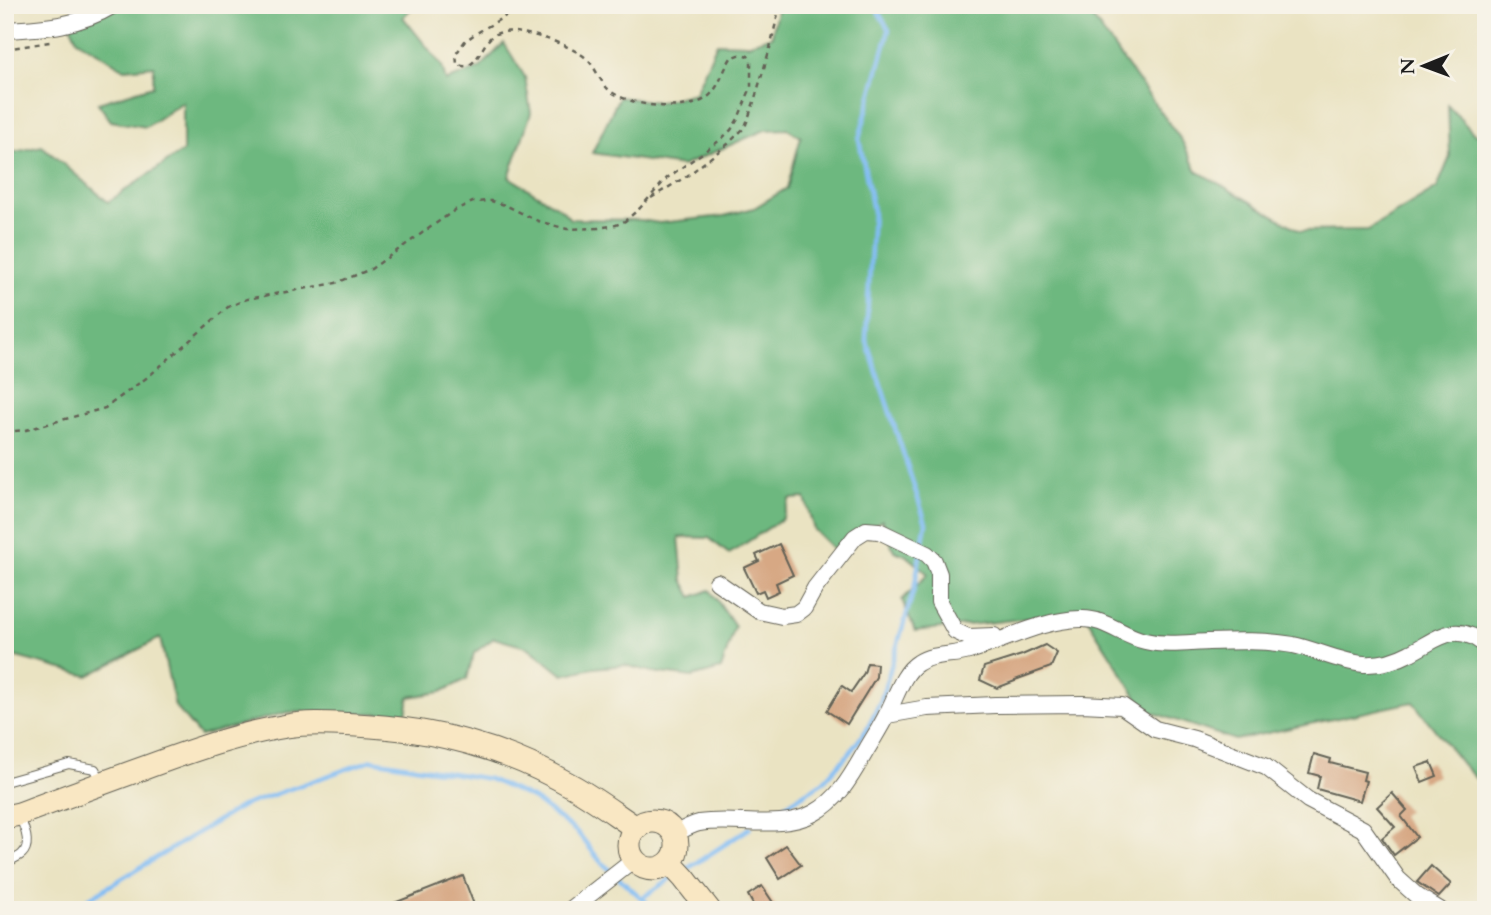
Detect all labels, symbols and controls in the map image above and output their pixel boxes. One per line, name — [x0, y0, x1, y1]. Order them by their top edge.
north arrow — [1390, 32, 1460, 102]
text: N — [1395, 57, 1421, 75]

